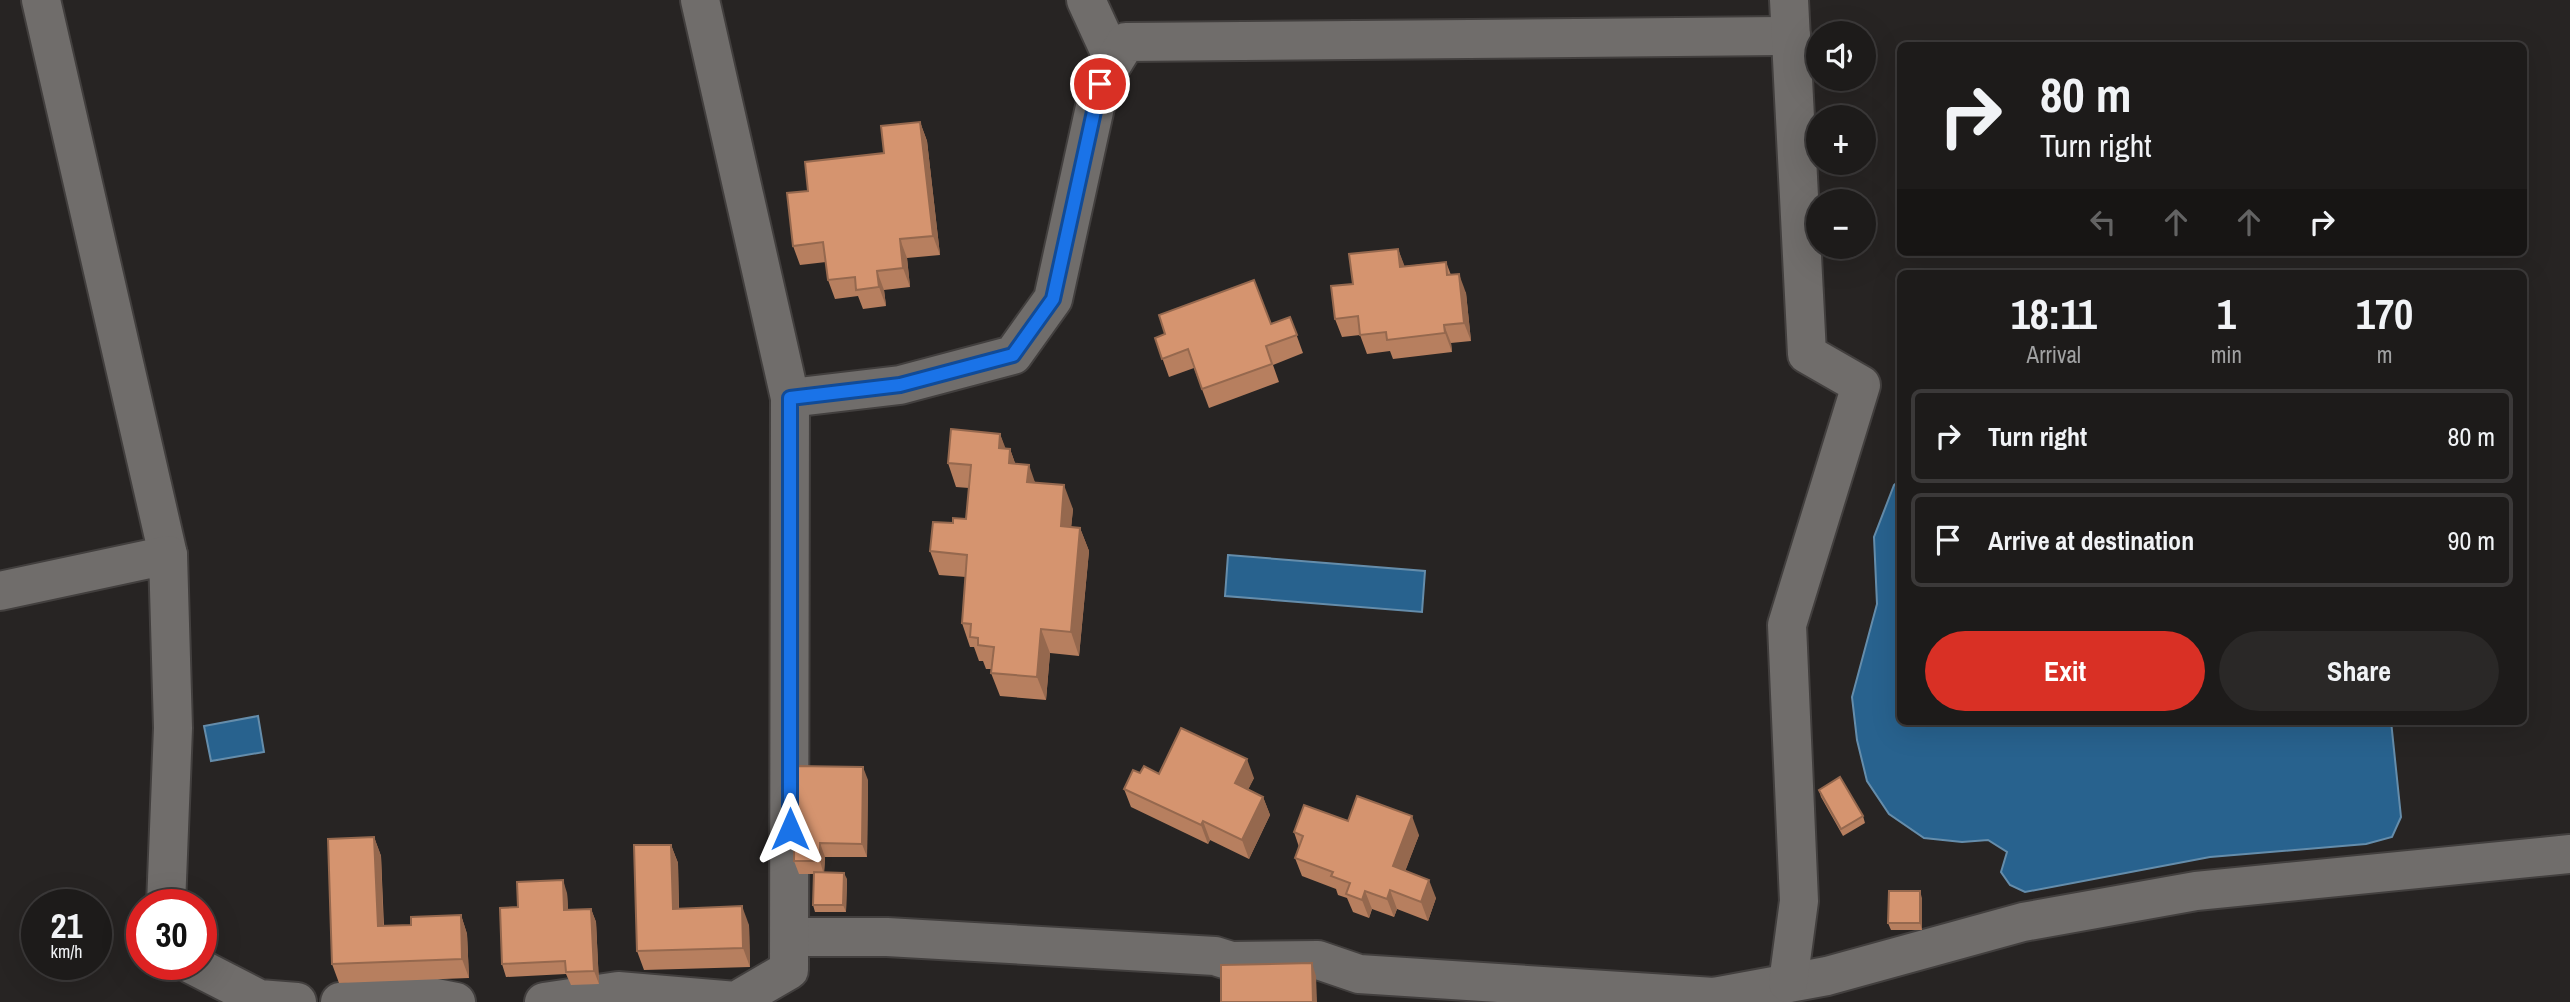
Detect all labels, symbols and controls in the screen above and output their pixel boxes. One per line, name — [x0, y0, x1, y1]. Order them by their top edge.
map controls — [1806, 21, 1876, 259]
button: sound — [1806, 21, 1876, 91]
pin — [1070, 54, 1130, 114]
text: 80 m — [2040, 61, 2132, 127]
icon: arrive — [1081, 65, 1119, 103]
icon: right — [1925, 70, 2016, 161]
button: + — [1806, 105, 1876, 175]
text: Turn right — [2040, 124, 2152, 167]
button: − — [1806, 189, 1876, 259]
icon: left — [2084, 203, 2122, 241]
icon: ahead — [2157, 203, 2195, 241]
icon: ahead — [2230, 203, 2268, 241]
icon: right — [2303, 203, 2341, 241]
text: 18:11 — [2011, 286, 2097, 342]
text: 1 — [2217, 286, 2236, 342]
text: 170 — [2356, 286, 2413, 342]
text: Arrival — [2027, 339, 2081, 370]
text: min — [2211, 339, 2242, 370]
text: m — [2377, 339, 2392, 370]
icon: right — [1929, 417, 1967, 455]
text: Turn right — [1988, 419, 2087, 454]
text: 80 m — [2448, 419, 2495, 454]
icon: arrive — [1929, 521, 1967, 559]
text: Arrive at destination — [1988, 523, 2194, 558]
text: 90 m — [2448, 523, 2495, 558]
button: Exit — [1925, 631, 2205, 711]
button: Share — [2219, 631, 2499, 711]
position arrow — [753, 792, 827, 866]
speed limit sign: 30 — [126, 889, 217, 980]
text: 21 — [51, 902, 82, 949]
text: km/h — [51, 939, 83, 964]

